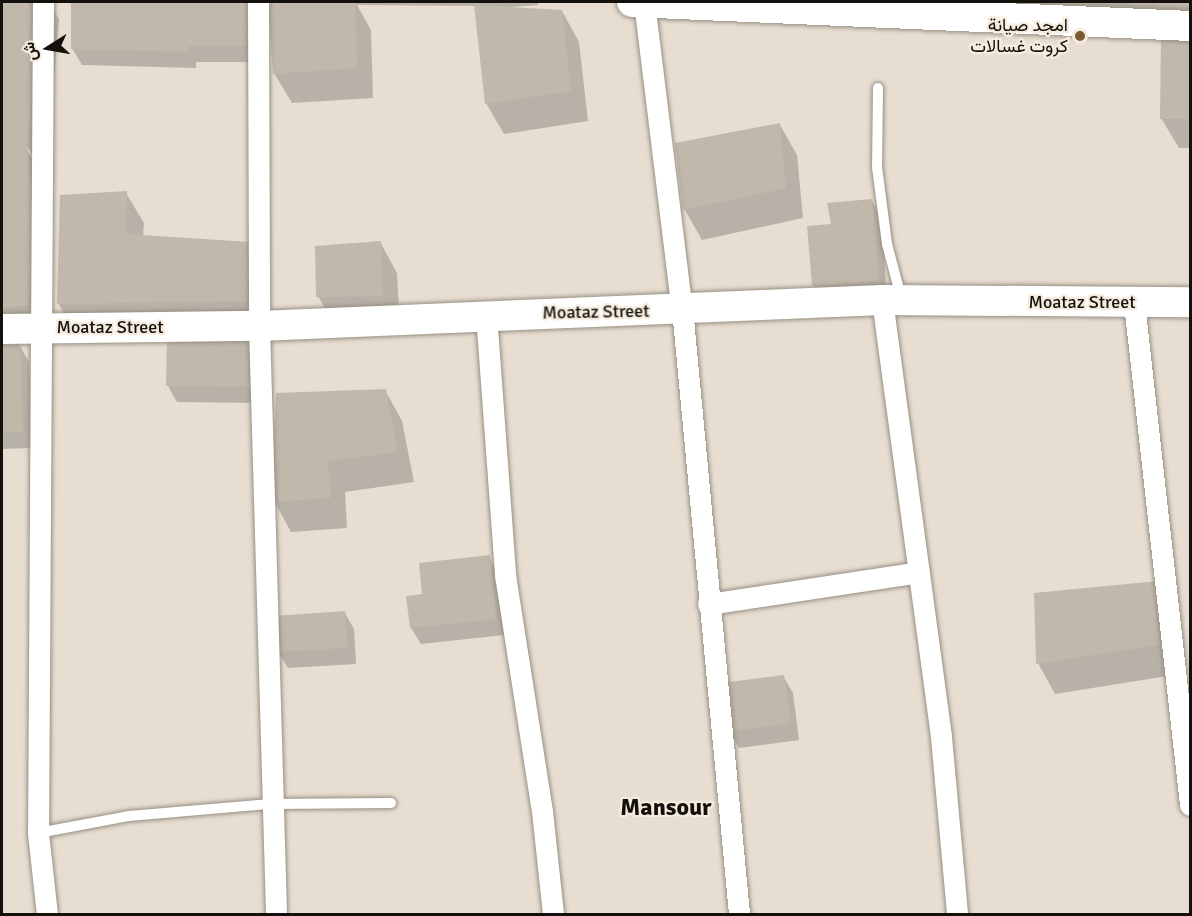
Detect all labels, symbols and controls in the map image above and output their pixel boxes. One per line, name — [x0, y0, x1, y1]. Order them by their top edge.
place label: امجد صيانة كروت غسالات — [970, 15, 1068, 57]
north arrow — [18, 18, 78, 78]
marker: امجد صيانة كروت غسالات — [1073, 29, 1087, 43]
text: ش — [19, 40, 42, 63]
street label: Moataz Street — [1028, 291, 1136, 313]
street label: Moataz Street — [542, 300, 650, 324]
street label: Moataz Street — [56, 316, 164, 338]
district label: Mansour — [620, 794, 712, 822]

